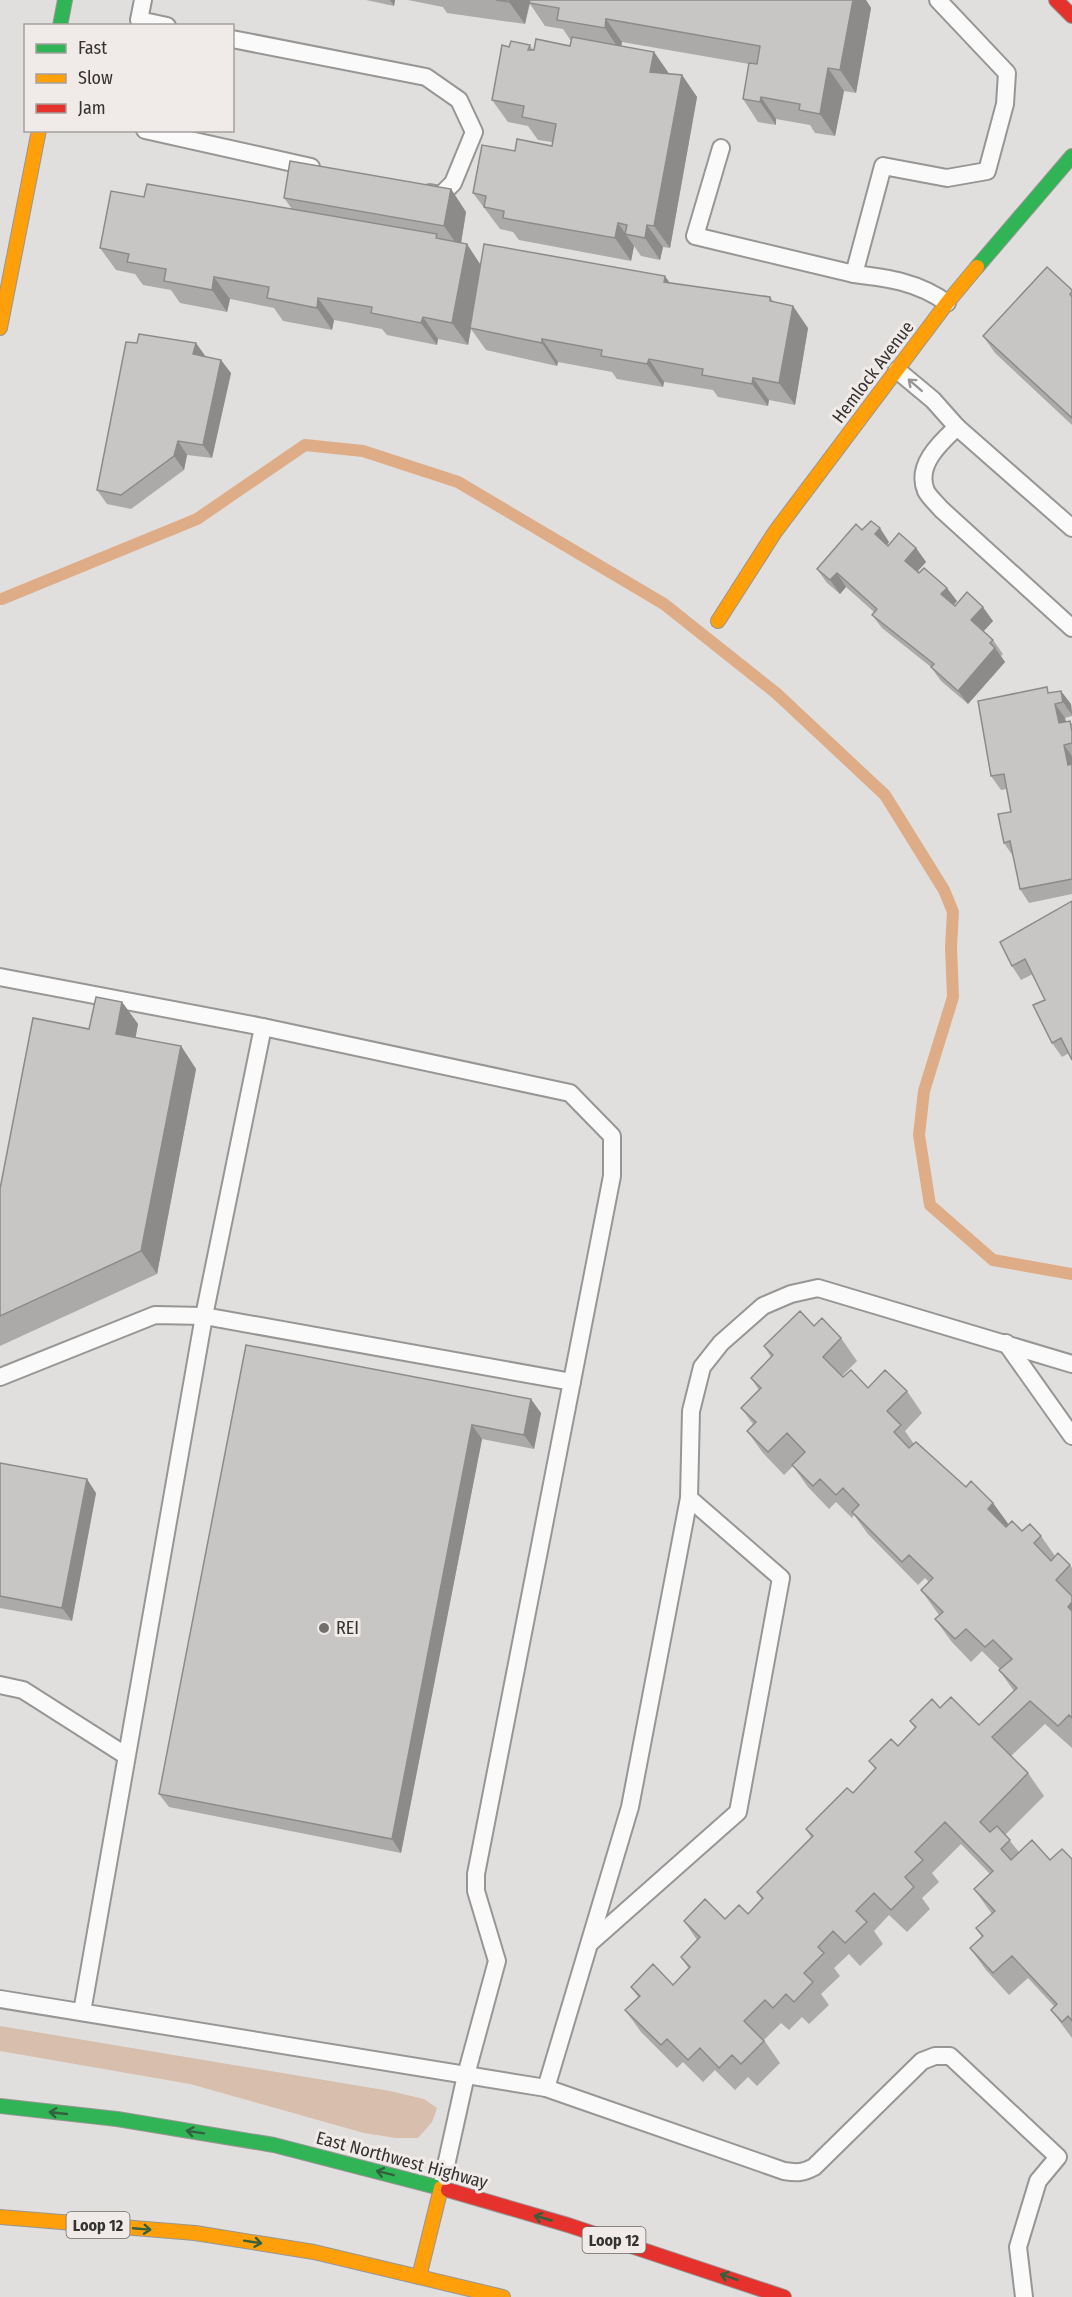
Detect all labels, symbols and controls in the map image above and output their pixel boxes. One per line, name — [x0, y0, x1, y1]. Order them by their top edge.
legend — [24, 24, 234, 132]
text: Fast — [78, 37, 107, 59]
text: Slow — [78, 67, 113, 89]
text: Jam — [78, 97, 106, 119]
street label: Hemlock Avenue — [827, 317, 919, 427]
one-way arrow — [908, 378, 923, 392]
place label: REI — [336, 1617, 359, 1639]
marker: REI — [317, 1621, 331, 1635]
one-way arrow — [49, 2107, 69, 2118]
one-way arrow — [185, 2126, 205, 2137]
street label: East Northwest Highway — [314, 2126, 490, 2194]
one-way arrow — [376, 2167, 395, 2179]
road number: Loop 12 — [66, 2212, 130, 2238]
one-way arrow — [534, 2212, 553, 2223]
one-way arrow — [132, 2224, 151, 2235]
road number: Loop 12 — [582, 2227, 646, 2253]
one-way arrow — [243, 2237, 262, 2248]
one-way arrow — [720, 2271, 739, 2282]

